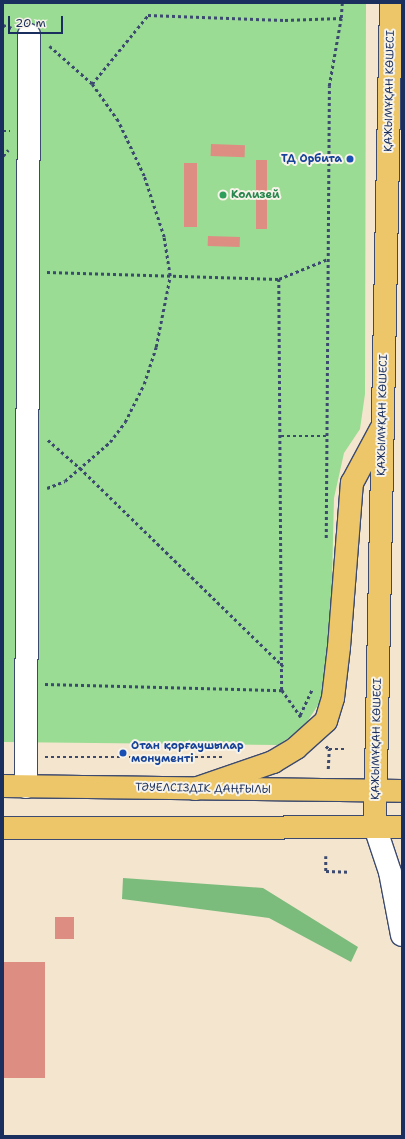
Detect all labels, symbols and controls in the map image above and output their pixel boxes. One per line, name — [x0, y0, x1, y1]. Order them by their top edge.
scale bar — [10, 8, 65, 34]
text: 20 m — [15, 15, 46, 31]
street label: ҚАЖЫМҰҚАН КӨШЕСІ — [382, 30, 398, 152]
place label: ТД Орбита — [281, 152, 342, 166]
marker: ТД Орбита — [345, 154, 355, 164]
place label: Колизей — [231, 188, 280, 202]
marker: Колизей — [218, 190, 228, 200]
street label: ҚАЖЫМҰҚАН КӨШЕСІ — [375, 354, 391, 476]
street label: ҚАЖЫМҰҚАН КӨШЕСІ — [369, 678, 385, 800]
place label: Отан қорғаушылар монументі — [131, 740, 244, 766]
marker: Отан қорғаушылар монументі — [118, 748, 128, 758]
street label: ТӘУЕЛСІЗДІК ДАҢҒЫЛЫ — [135, 781, 271, 797]

